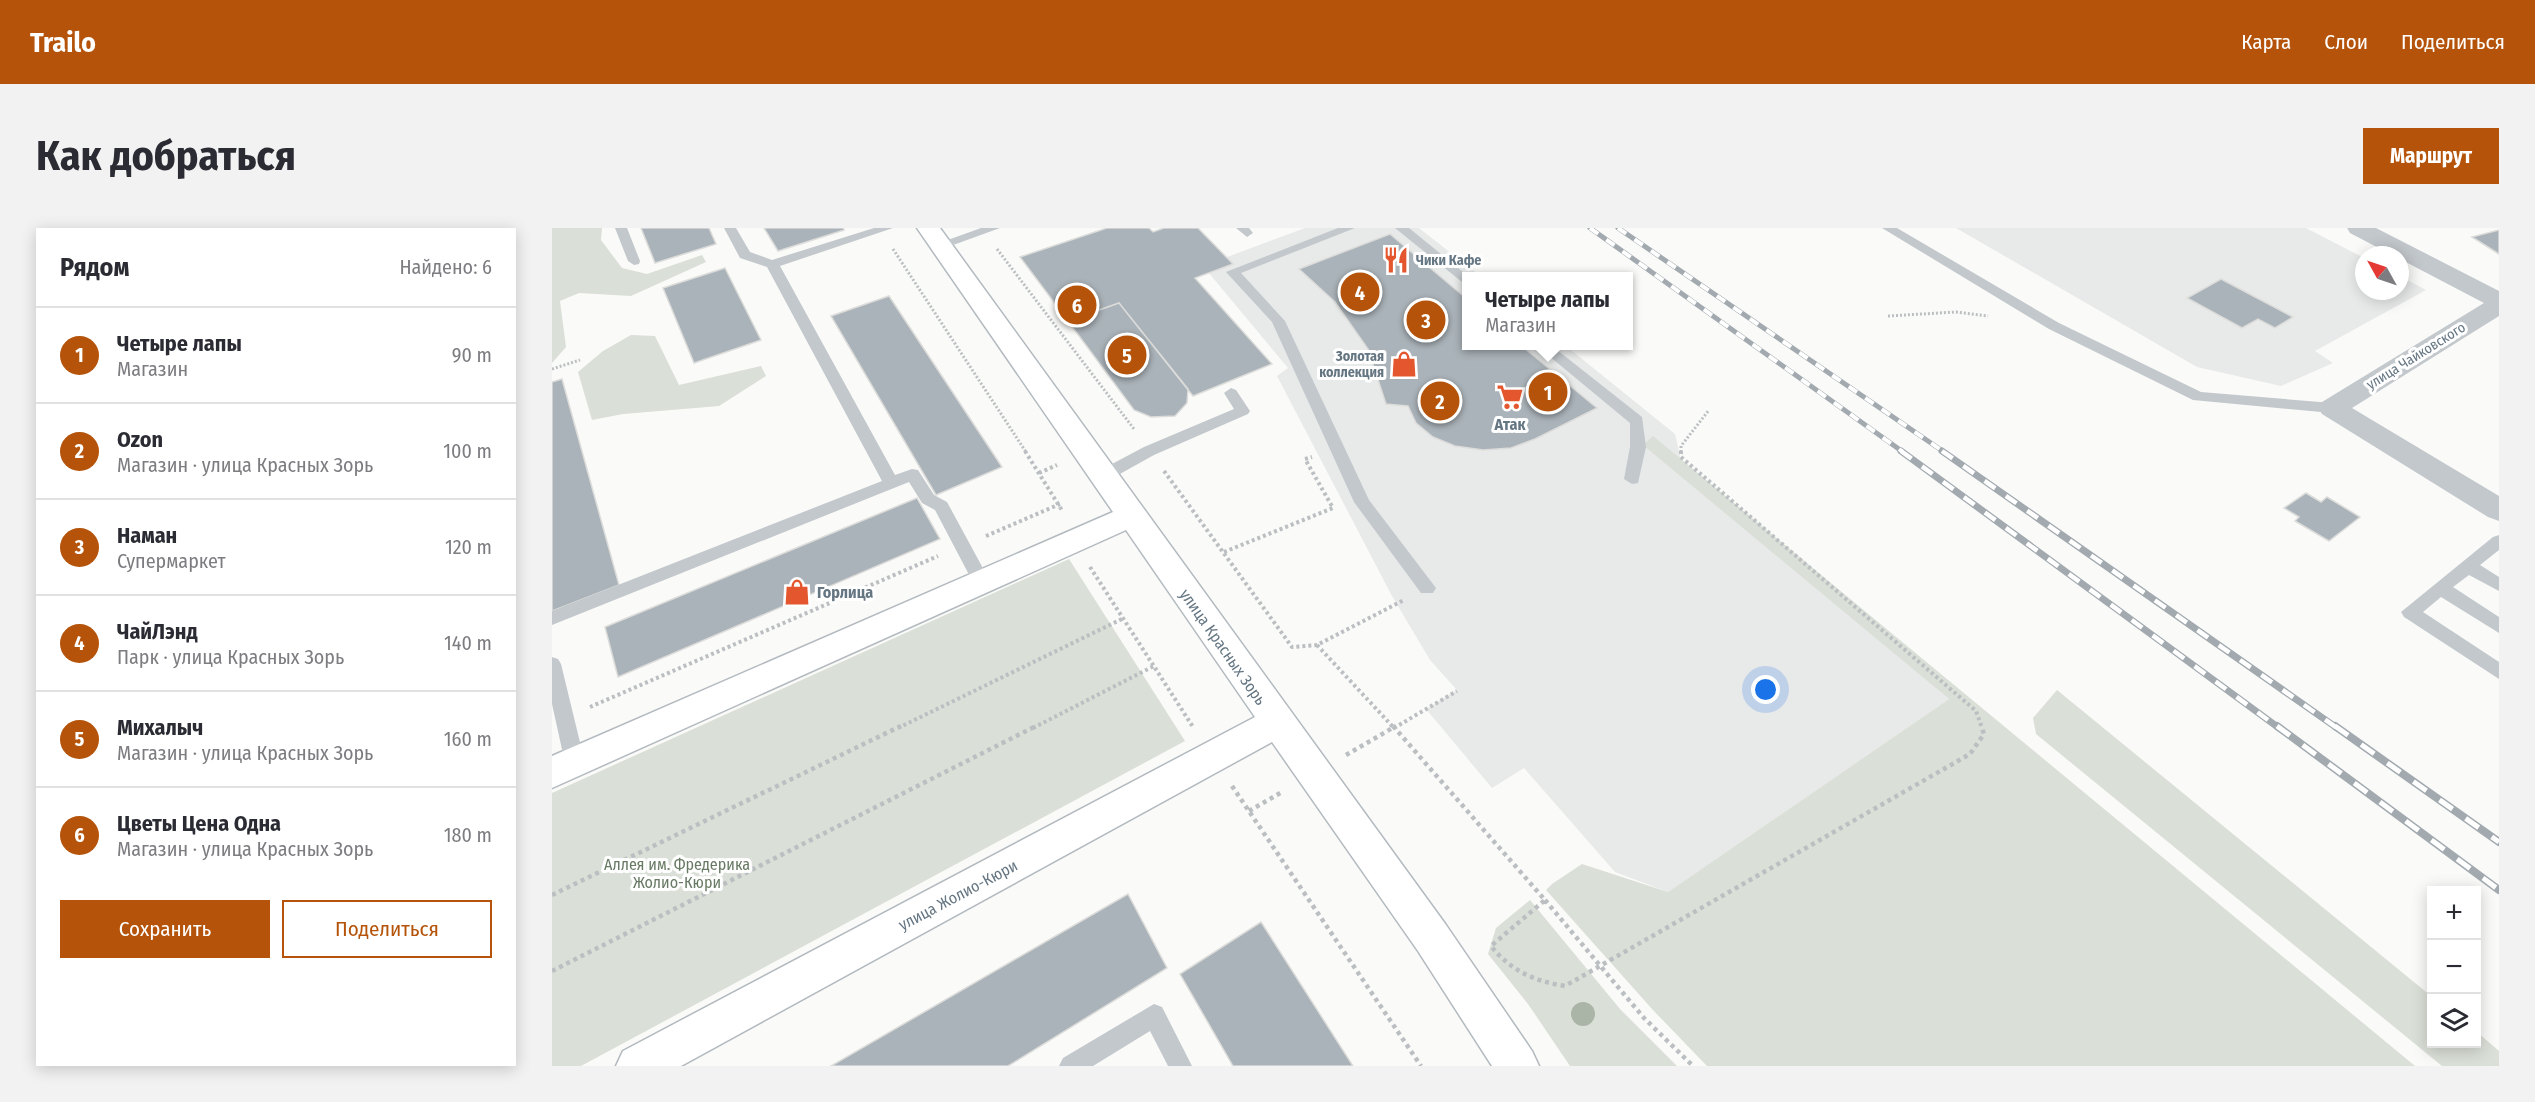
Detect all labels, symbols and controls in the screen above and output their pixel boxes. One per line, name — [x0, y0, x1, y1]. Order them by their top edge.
text: Trailo — [30, 26, 96, 59]
text: Карта — [2241, 29, 2291, 55]
text: Слои — [2324, 29, 2368, 55]
text: Поделиться — [2401, 29, 2505, 55]
button: Маршрут — [2363, 128, 2499, 184]
text: Как добраться — [36, 131, 296, 181]
restaurant icon: Чики Кафе — [1381, 245, 1411, 275]
north arrow — [2355, 246, 2409, 300]
text: Рядом — [60, 252, 129, 283]
place label: Чики Кафе — [1416, 252, 1481, 269]
text: Найдено: 6 — [399, 255, 492, 279]
pin: 4 — [1340, 270, 1380, 314]
popup — [1462, 272, 1633, 350]
pin: 6 — [1058, 282, 1096, 328]
text: Четыре лапы — [1485, 286, 1610, 313]
pin: 3 — [1406, 298, 1446, 343]
text: Магазин — [1485, 313, 1556, 337]
street label: улица Чайковского — [2363, 319, 2469, 393]
text: Четыре лапы — [117, 330, 242, 357]
pin: 5 — [1108, 332, 1146, 378]
text: 1 — [75, 343, 84, 367]
text: 90 m — [452, 343, 492, 367]
place label: Золотая коллекция — [1319, 348, 1384, 381]
shop icon: Золотая коллекция — [1389, 349, 1419, 379]
text: Магазин — [117, 357, 188, 381]
pin: 1 — [1528, 370, 1568, 414]
pin: 2 — [1420, 378, 1460, 423]
supermarket icon: Атак — [1495, 382, 1525, 412]
place label: Атак — [1494, 415, 1526, 434]
text: Ozon — [117, 426, 163, 453]
text: 2 — [75, 439, 84, 463]
text: 100 m — [443, 439, 492, 463]
text: Магазин · улица Красных Зорь — [117, 453, 373, 477]
text: Наман — [117, 522, 177, 549]
text: 3 — [75, 535, 84, 559]
text: 120 m — [445, 535, 492, 559]
text: Супермаркет — [117, 549, 226, 573]
shop icon: Горлица — [782, 577, 812, 607]
place label: Горлица — [817, 583, 873, 602]
street label: улица Красных Зорь — [1176, 585, 1270, 709]
text: ЧайЛэнд — [117, 618, 198, 645]
text: 4 — [74, 631, 85, 655]
text: 140 m — [444, 631, 492, 655]
text: Парк · улица Красных Зорь — [117, 645, 344, 669]
your location — [1751, 675, 1780, 704]
text: Михалыч — [117, 714, 203, 741]
text: 5 — [75, 727, 84, 751]
text: 160 m — [444, 727, 492, 751]
text: Магазин · улица Красных Зорь — [117, 741, 373, 765]
text: Цветы Цена Одна — [117, 810, 281, 837]
text: 6 — [74, 823, 85, 847]
text: 180 m — [444, 823, 492, 847]
text: Магазин · улица Красных Зорь — [117, 837, 373, 861]
park label: Аллея им. Фредерика Жолио-Кюри — [604, 855, 750, 892]
street label: улица Жолио-Кюри — [895, 856, 1021, 934]
map controls — [2427, 886, 2481, 1048]
button: + — [2427, 886, 2481, 940]
button: Сохранить — [60, 900, 270, 958]
button: Поделиться — [282, 900, 492, 958]
button: − — [2427, 940, 2481, 994]
button: layers — [2427, 994, 2481, 1048]

